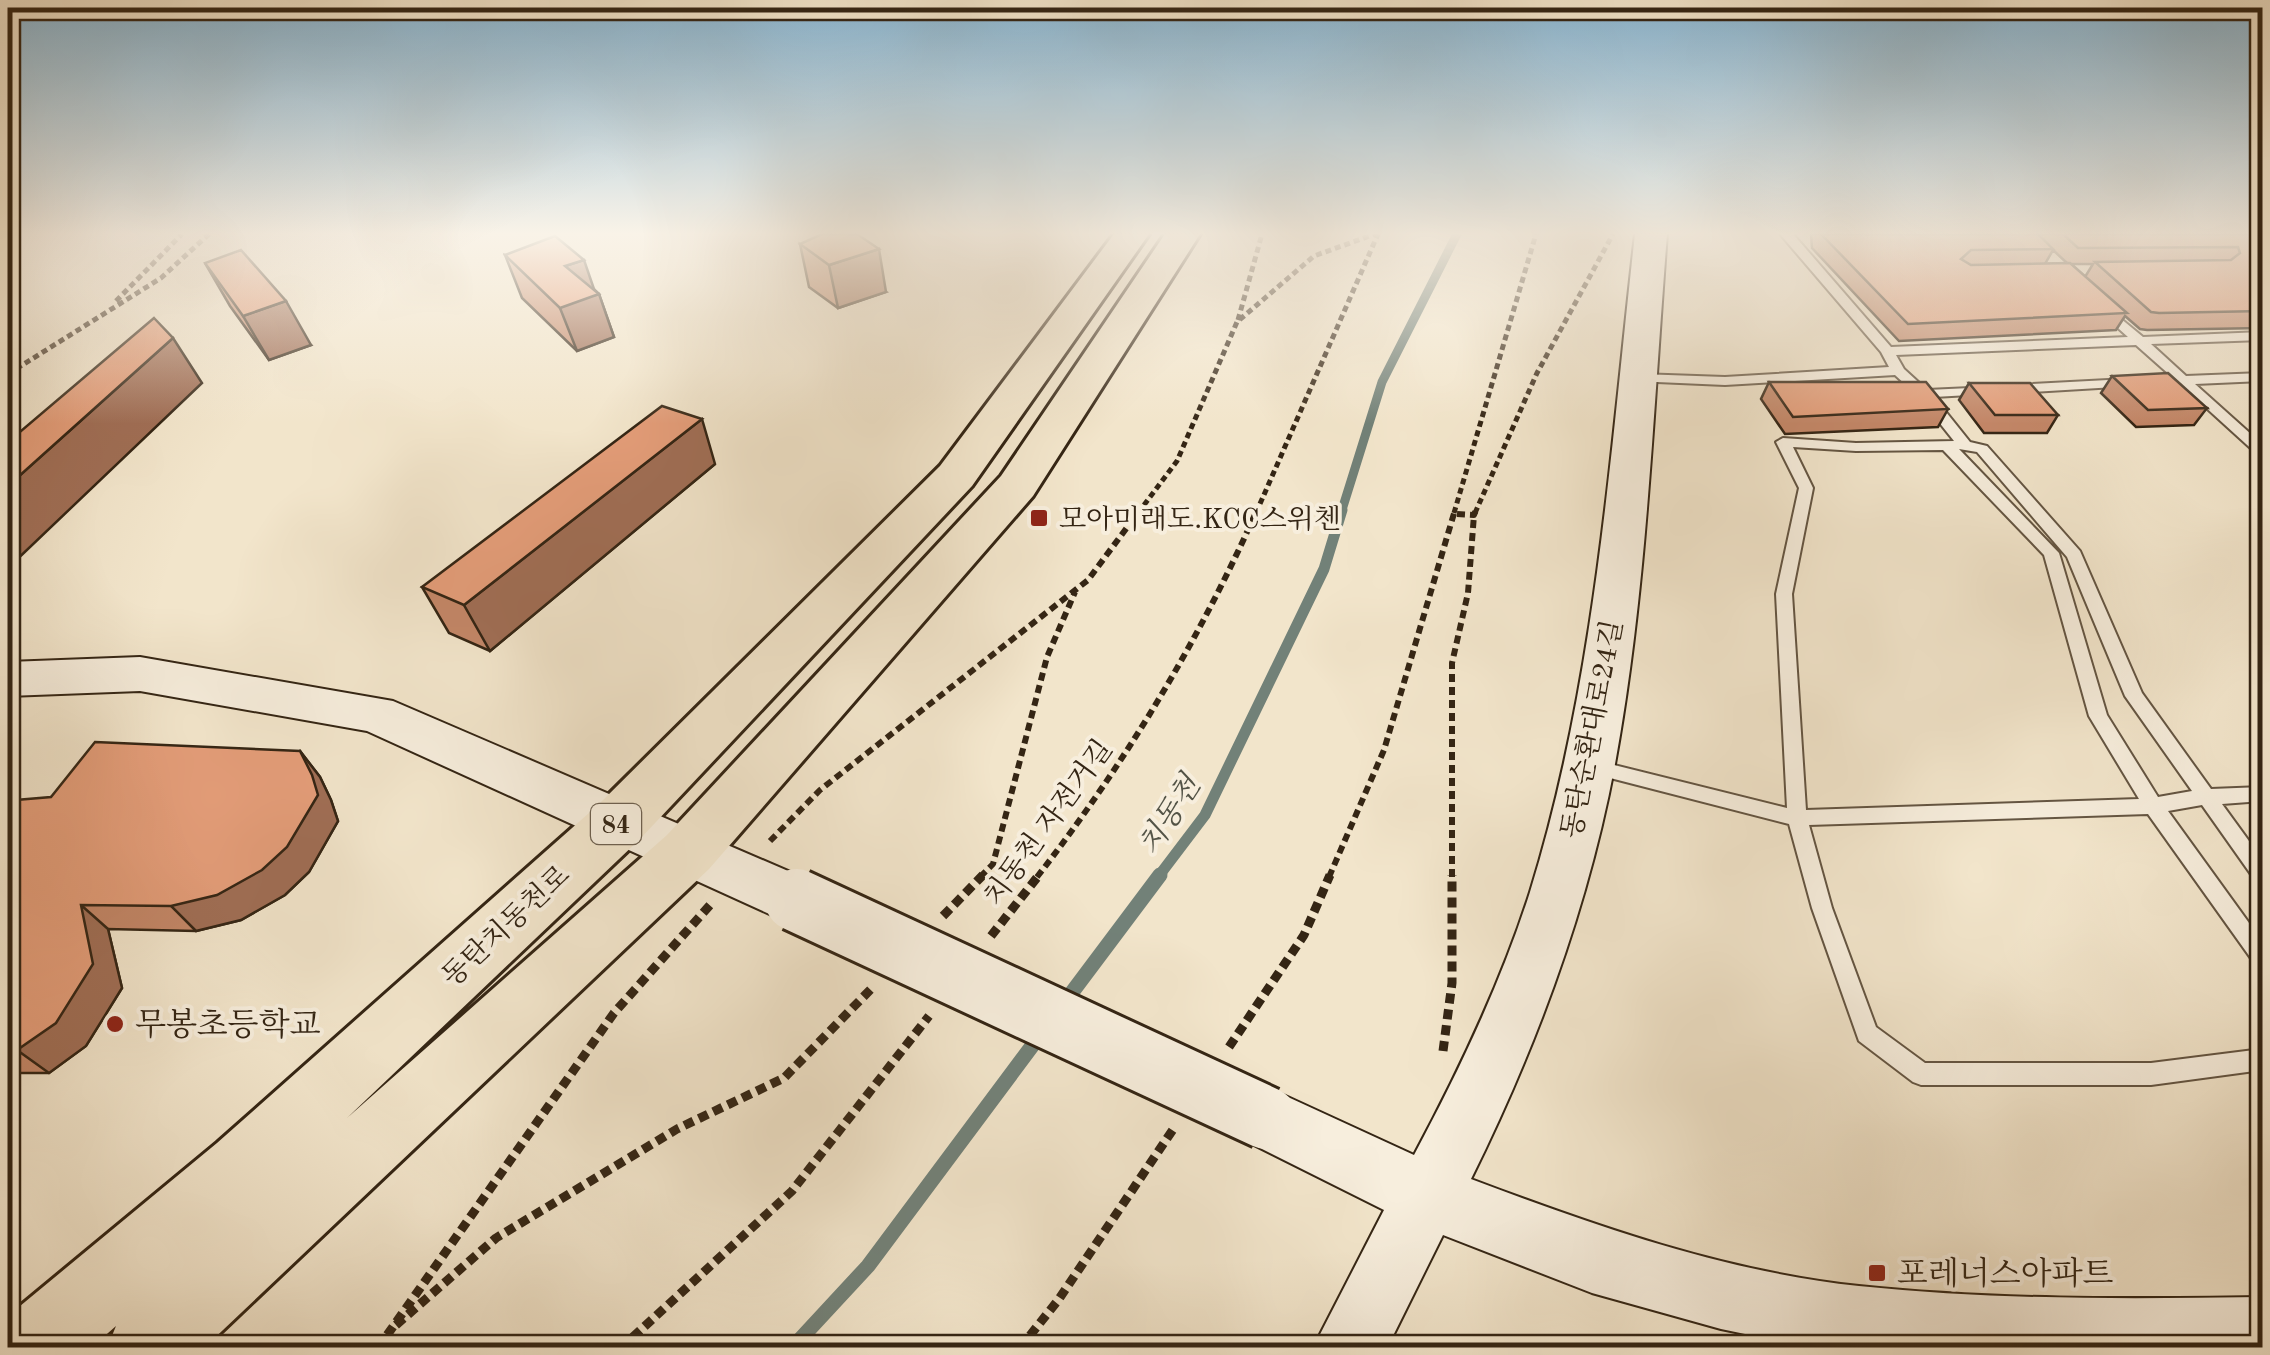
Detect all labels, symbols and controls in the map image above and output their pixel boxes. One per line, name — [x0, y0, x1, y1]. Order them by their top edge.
place label: 모아미래도.KCC스위첸 — [1059, 505, 1341, 535]
marker: 모아미래도.KCC스위첸 — [1028, 507, 1050, 529]
street label: 동탄순환대로24길 — [1557, 618, 1629, 841]
street label: 치동천 자전거길 — [979, 735, 1119, 912]
water label: 치동천 — [1132, 768, 1208, 861]
road number: 84 — [591, 804, 641, 844]
street label: 동탄치동천로 — [437, 860, 576, 993]
place label: 무봉초등학교 — [135, 1007, 321, 1043]
marker: 무봉초등학교 — [104, 1013, 126, 1035]
place label: 포레너스아파트 — [1897, 1256, 2113, 1292]
marker: 포레너스아파트 — [1866, 1262, 1888, 1284]

